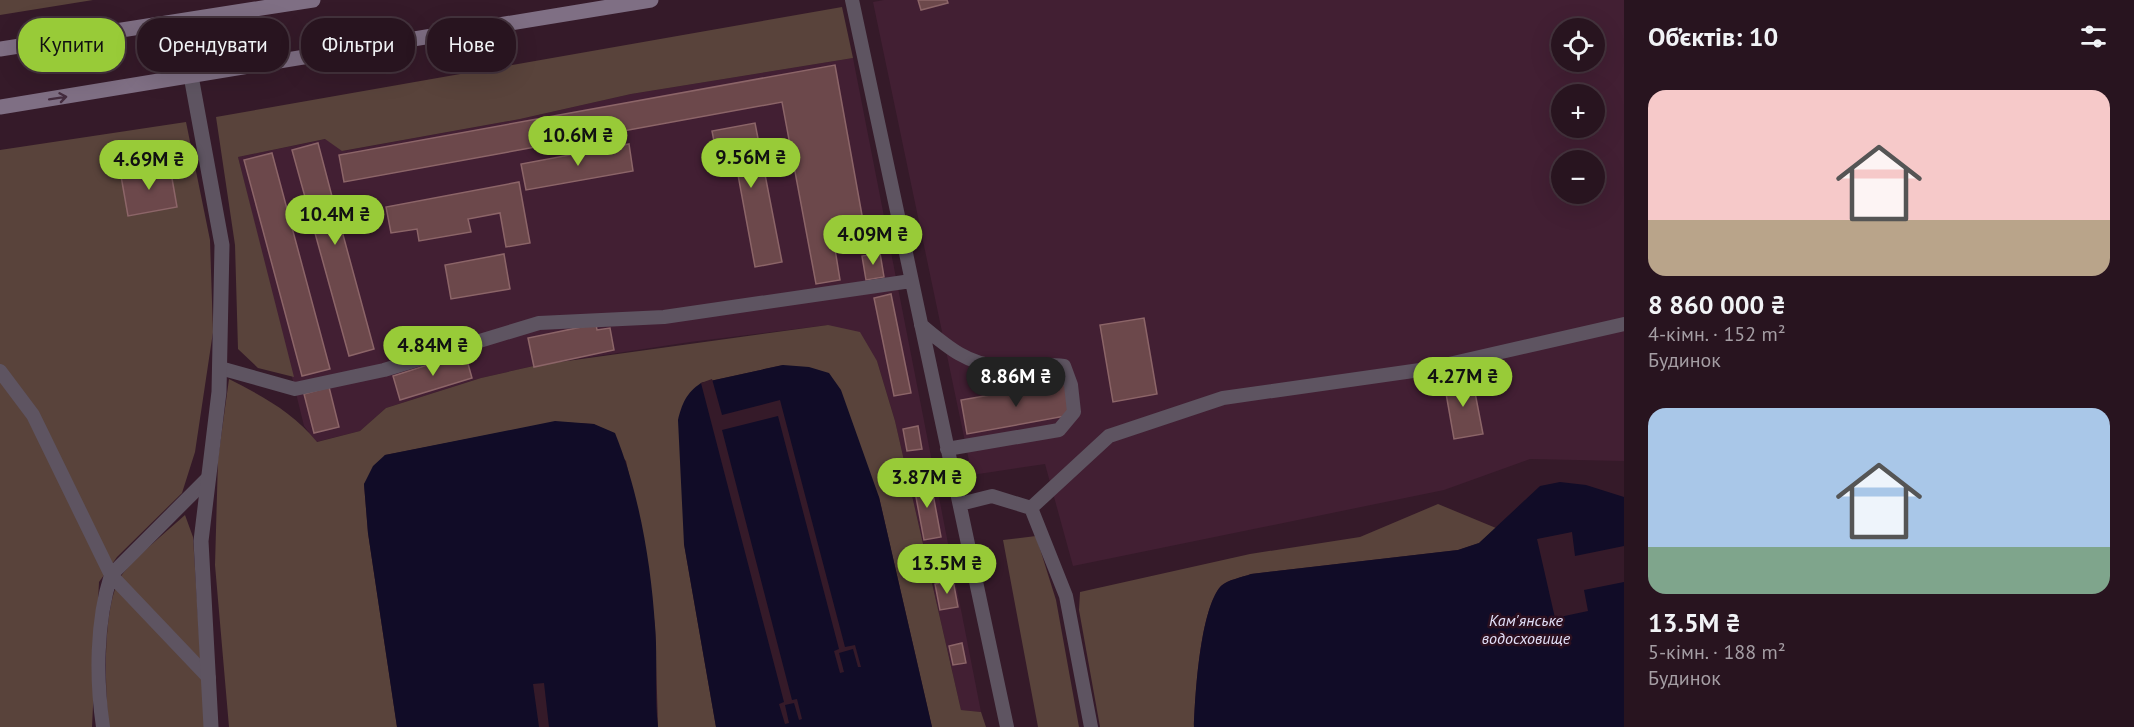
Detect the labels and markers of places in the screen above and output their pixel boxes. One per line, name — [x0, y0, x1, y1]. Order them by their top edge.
pin: 10.6M ₴ — [523, 116, 633, 167]
pin: 9.56M ₴ — [696, 138, 806, 189]
pin: 4.69M ₴ — [94, 140, 204, 191]
pin: 10.4M ₴ — [280, 195, 390, 246]
pin: 4.09M ₴ — [818, 215, 928, 266]
pin: 4.84M ₴ — [378, 326, 488, 377]
pin: 8.86M ₴ — [961, 357, 1071, 408]
pin: 4.27M ₴ — [1408, 357, 1518, 408]
pin: 3.87M ₴ — [872, 458, 982, 509]
pin: 13.5M ₴ — [892, 544, 1002, 595]

